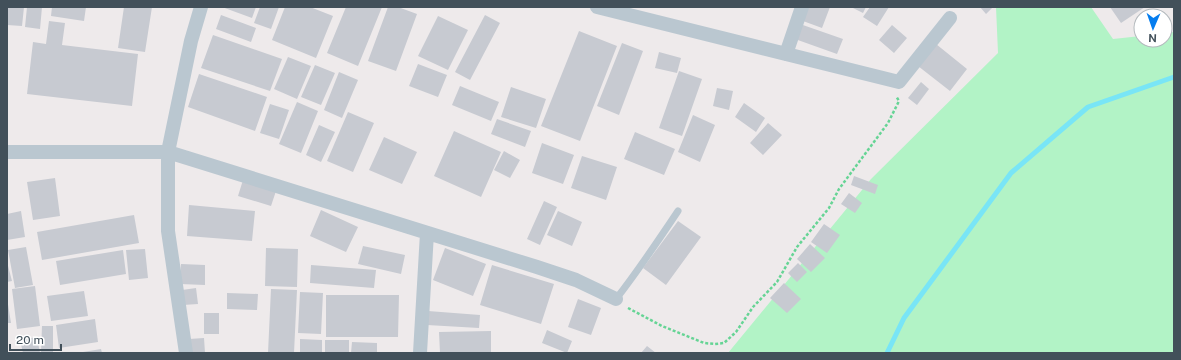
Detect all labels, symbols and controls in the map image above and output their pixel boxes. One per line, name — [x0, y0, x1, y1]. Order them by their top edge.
north arrow — [1133, 8, 1173, 48]
text: N — [1148, 32, 1157, 44]
scale bar — [10, 326, 61, 352]
text: 20 m — [16, 333, 44, 347]

